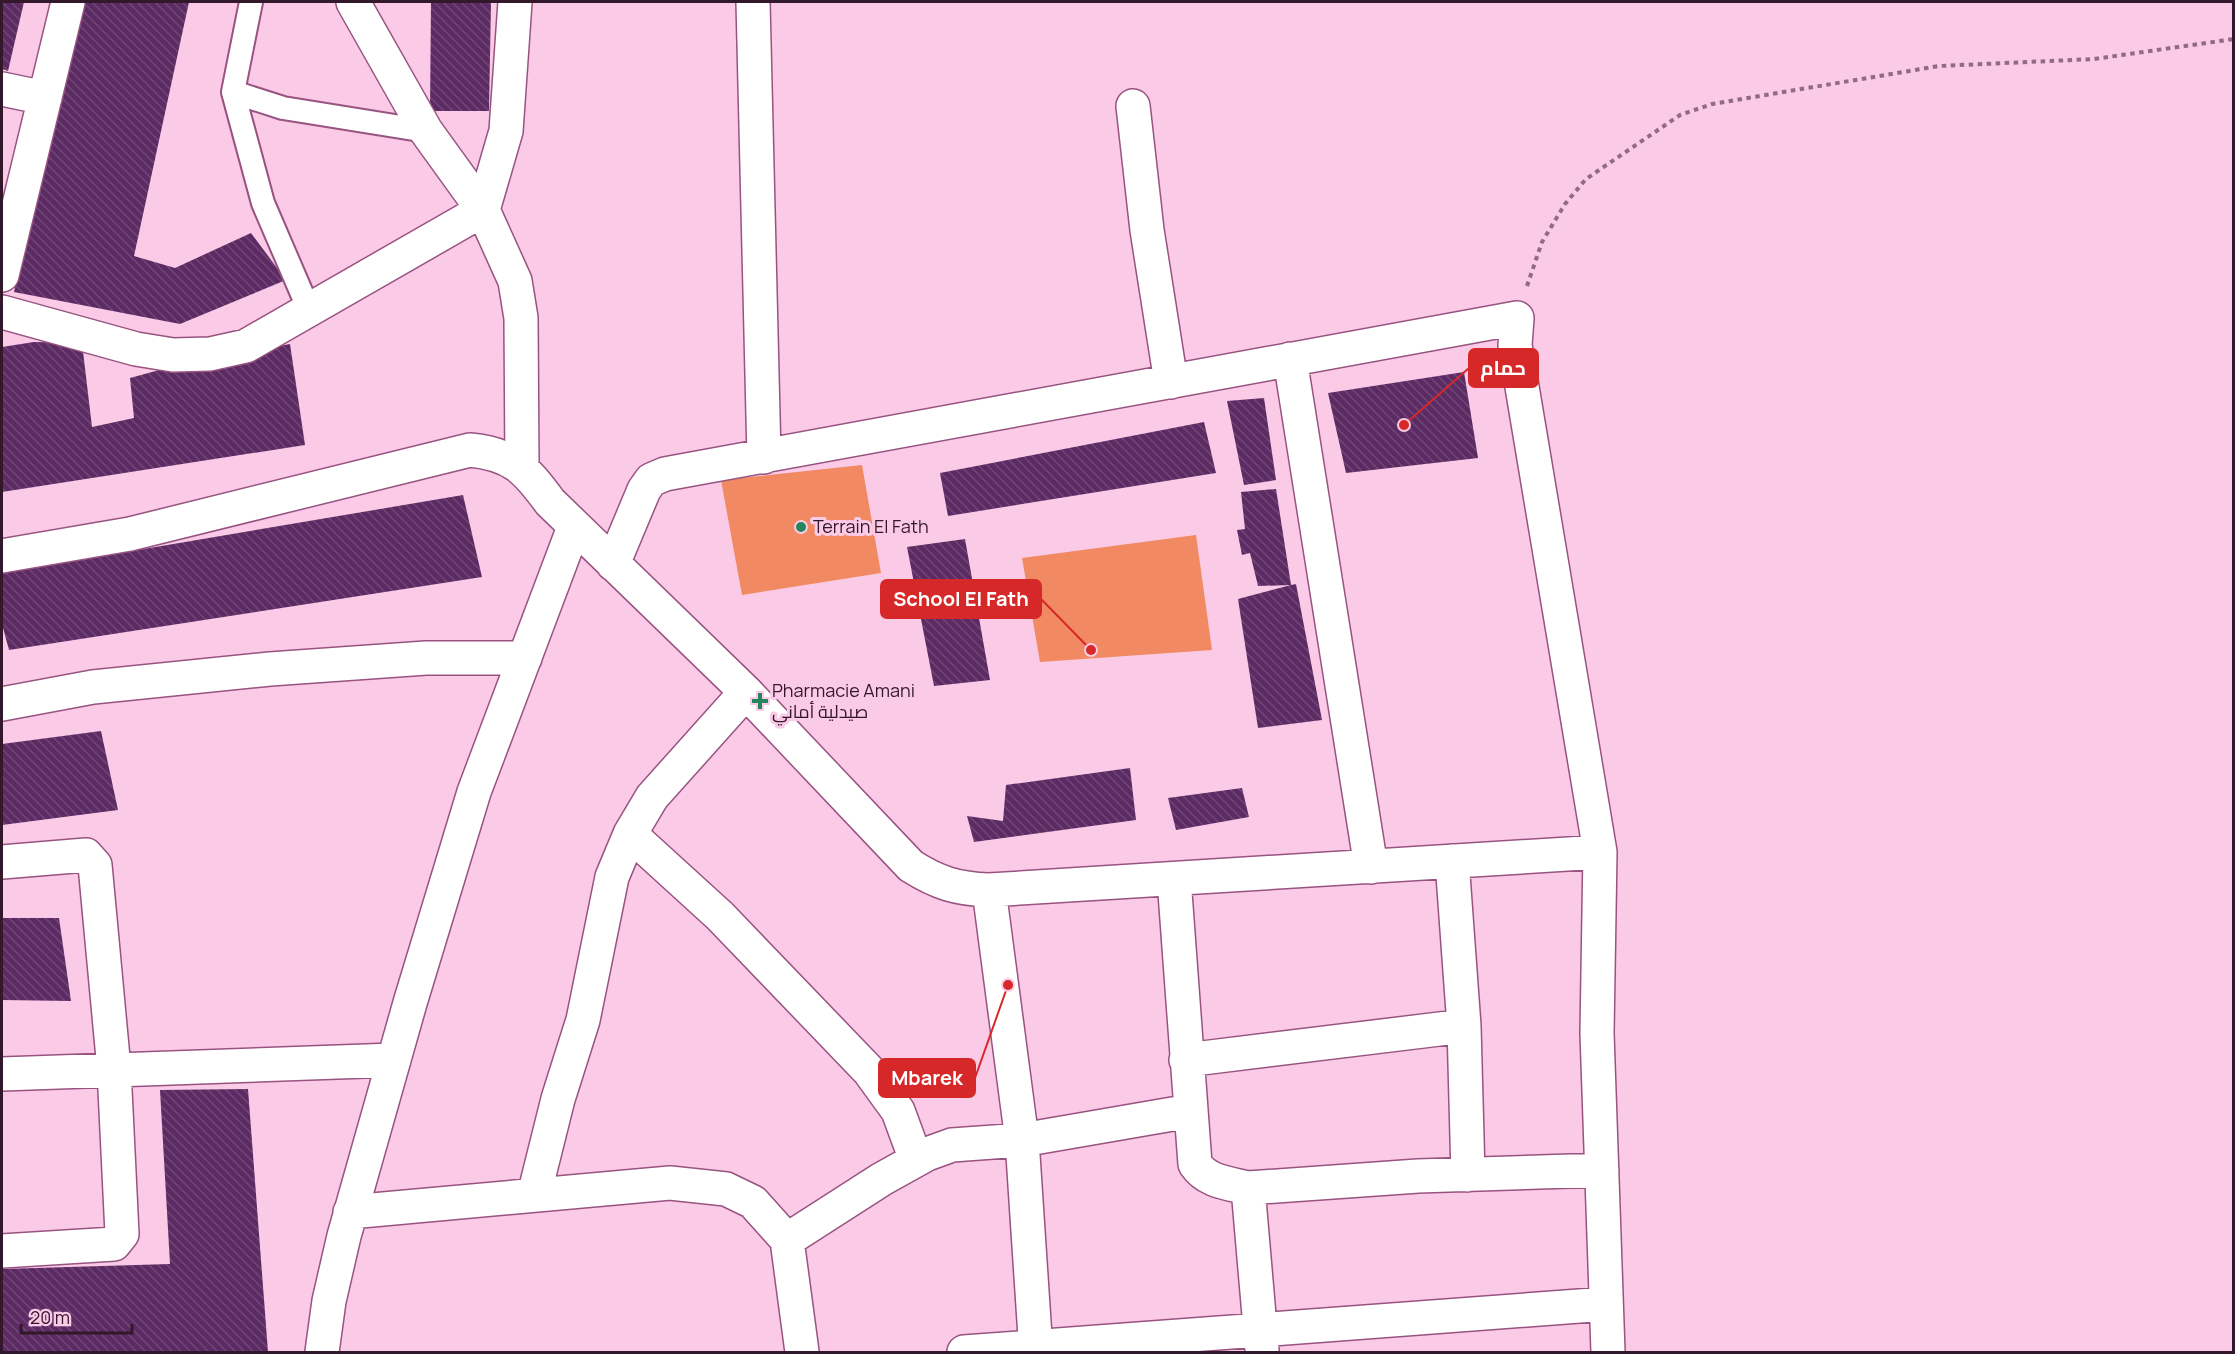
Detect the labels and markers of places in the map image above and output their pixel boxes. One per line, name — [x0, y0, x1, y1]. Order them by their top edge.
callout: حمام — [1469, 349, 1538, 387]
place label: Terrain El Fath — [813, 514, 929, 538]
marker: Terrain El Fath — [794, 520, 808, 534]
callout: School El Fath — [881, 580, 1041, 618]
place label: Pharmacie Amani صيدلية أماني — [772, 678, 915, 726]
marker: Pharmacie Amani صيدلية أماني — [753, 694, 767, 708]
callout: Mbarek — [879, 1059, 975, 1097]

